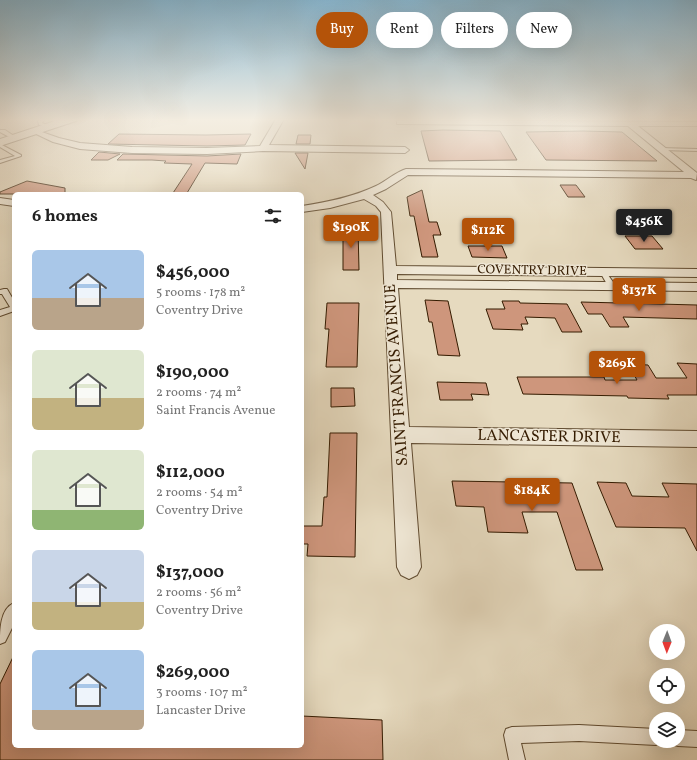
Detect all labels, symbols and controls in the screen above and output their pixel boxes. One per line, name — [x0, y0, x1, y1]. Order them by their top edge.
chip: Buy — [316, 12, 368, 48]
chip: Rent — [376, 12, 433, 48]
chip: Filters — [441, 12, 508, 48]
chip: New — [516, 12, 572, 48]
text: 6 homes — [32, 205, 98, 228]
icon: filters — [262, 205, 284, 227]
pin: $456K — [616, 209, 672, 243]
text: $456K — [625, 213, 663, 231]
pin: $190K — [323, 215, 379, 249]
pin: $112K — [460, 218, 516, 252]
text: $190K — [332, 219, 370, 237]
text: $112K — [471, 222, 505, 240]
text: $456,000 — [156, 261, 230, 284]
street label: COVENTRY DRIVE — [477, 261, 587, 281]
icon: home — [64, 266, 112, 314]
pin: $137K — [611, 278, 667, 312]
text: $137K — [622, 282, 656, 300]
street label: SAINT FRANCIS AVENUE — [380, 283, 414, 467]
text: 5 rooms · 178 m² — [156, 284, 245, 302]
text: Coventry Drive — [156, 302, 243, 320]
pin: $269K — [589, 351, 645, 385]
text: $269K — [598, 355, 636, 373]
text: $190,000 — [156, 361, 229, 384]
icon: home — [64, 366, 112, 414]
text: 2 rooms · 74 m² — [156, 384, 241, 402]
text: Saint Francis Avenue — [156, 402, 275, 420]
street label: LANCASTER DRIVE — [477, 425, 621, 449]
text: $112,000 — [156, 461, 225, 484]
icon: home — [64, 466, 112, 514]
pin: $184K — [504, 478, 560, 512]
text: $184K — [514, 482, 550, 500]
text: 2 rooms · 54 m² — [156, 484, 243, 502]
text: Coventry Drive — [156, 502, 243, 520]
text: $137,000 — [156, 561, 224, 584]
icon: home — [64, 566, 112, 614]
text: 2 rooms · 56 m² — [156, 584, 241, 602]
text: Coventry Drive — [156, 602, 243, 620]
north arrow — [649, 624, 685, 660]
map controls — [649, 624, 685, 748]
text: $269,000 — [156, 661, 230, 684]
icon: home — [64, 666, 112, 714]
button: locate — [649, 668, 685, 704]
text: 3 rooms · 107 m² — [156, 684, 247, 702]
text: Lancaster Drive — [156, 702, 246, 720]
button: layers — [649, 712, 685, 748]

